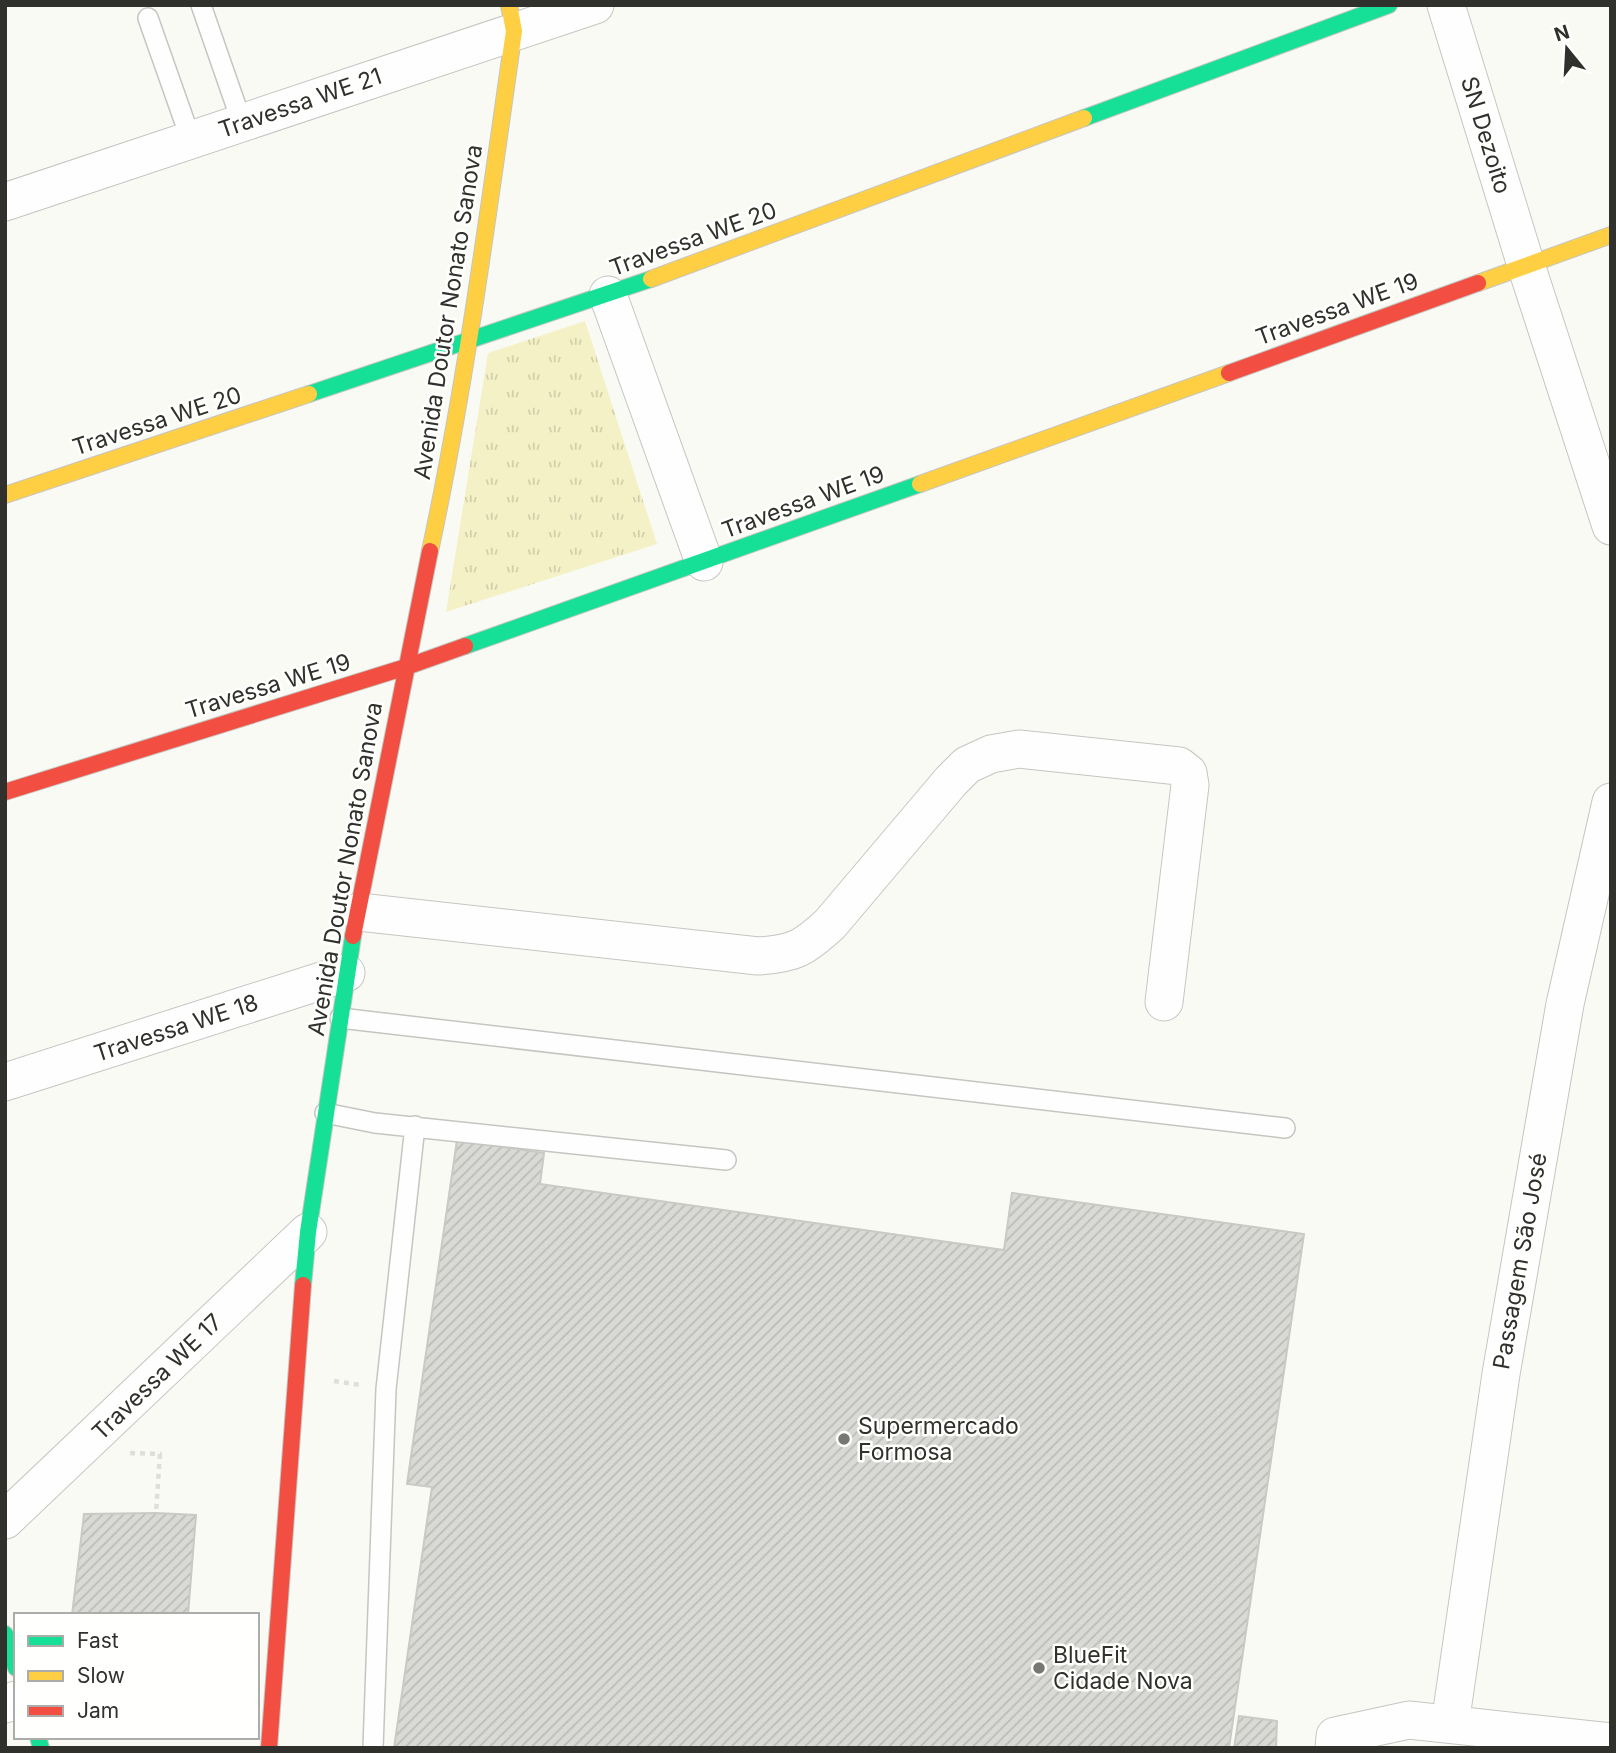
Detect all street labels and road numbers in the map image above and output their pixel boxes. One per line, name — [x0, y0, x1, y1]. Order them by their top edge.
street label: Travessa WE 21 — [215, 62, 385, 144]
street label: SN Dezoito — [1455, 73, 1517, 197]
street label: Avenida Doutor Nonato Sanova — [408, 143, 488, 481]
street label: Travessa WE 20 — [606, 196, 780, 282]
street label: Travessa WE 19 — [1252, 267, 1422, 351]
street label: Travessa WE 20 — [69, 381, 245, 461]
street label: Travessa WE 19 — [718, 460, 888, 544]
street label: Travessa WE 19 — [182, 648, 354, 724]
street label: Avenida Doutor Nonato Sanova — [302, 700, 388, 1038]
street label: Travessa WE 18 — [90, 988, 262, 1068]
street label: Passagem São José — [1487, 1151, 1553, 1371]
street label: Travessa WE 17 — [86, 1308, 228, 1446]

